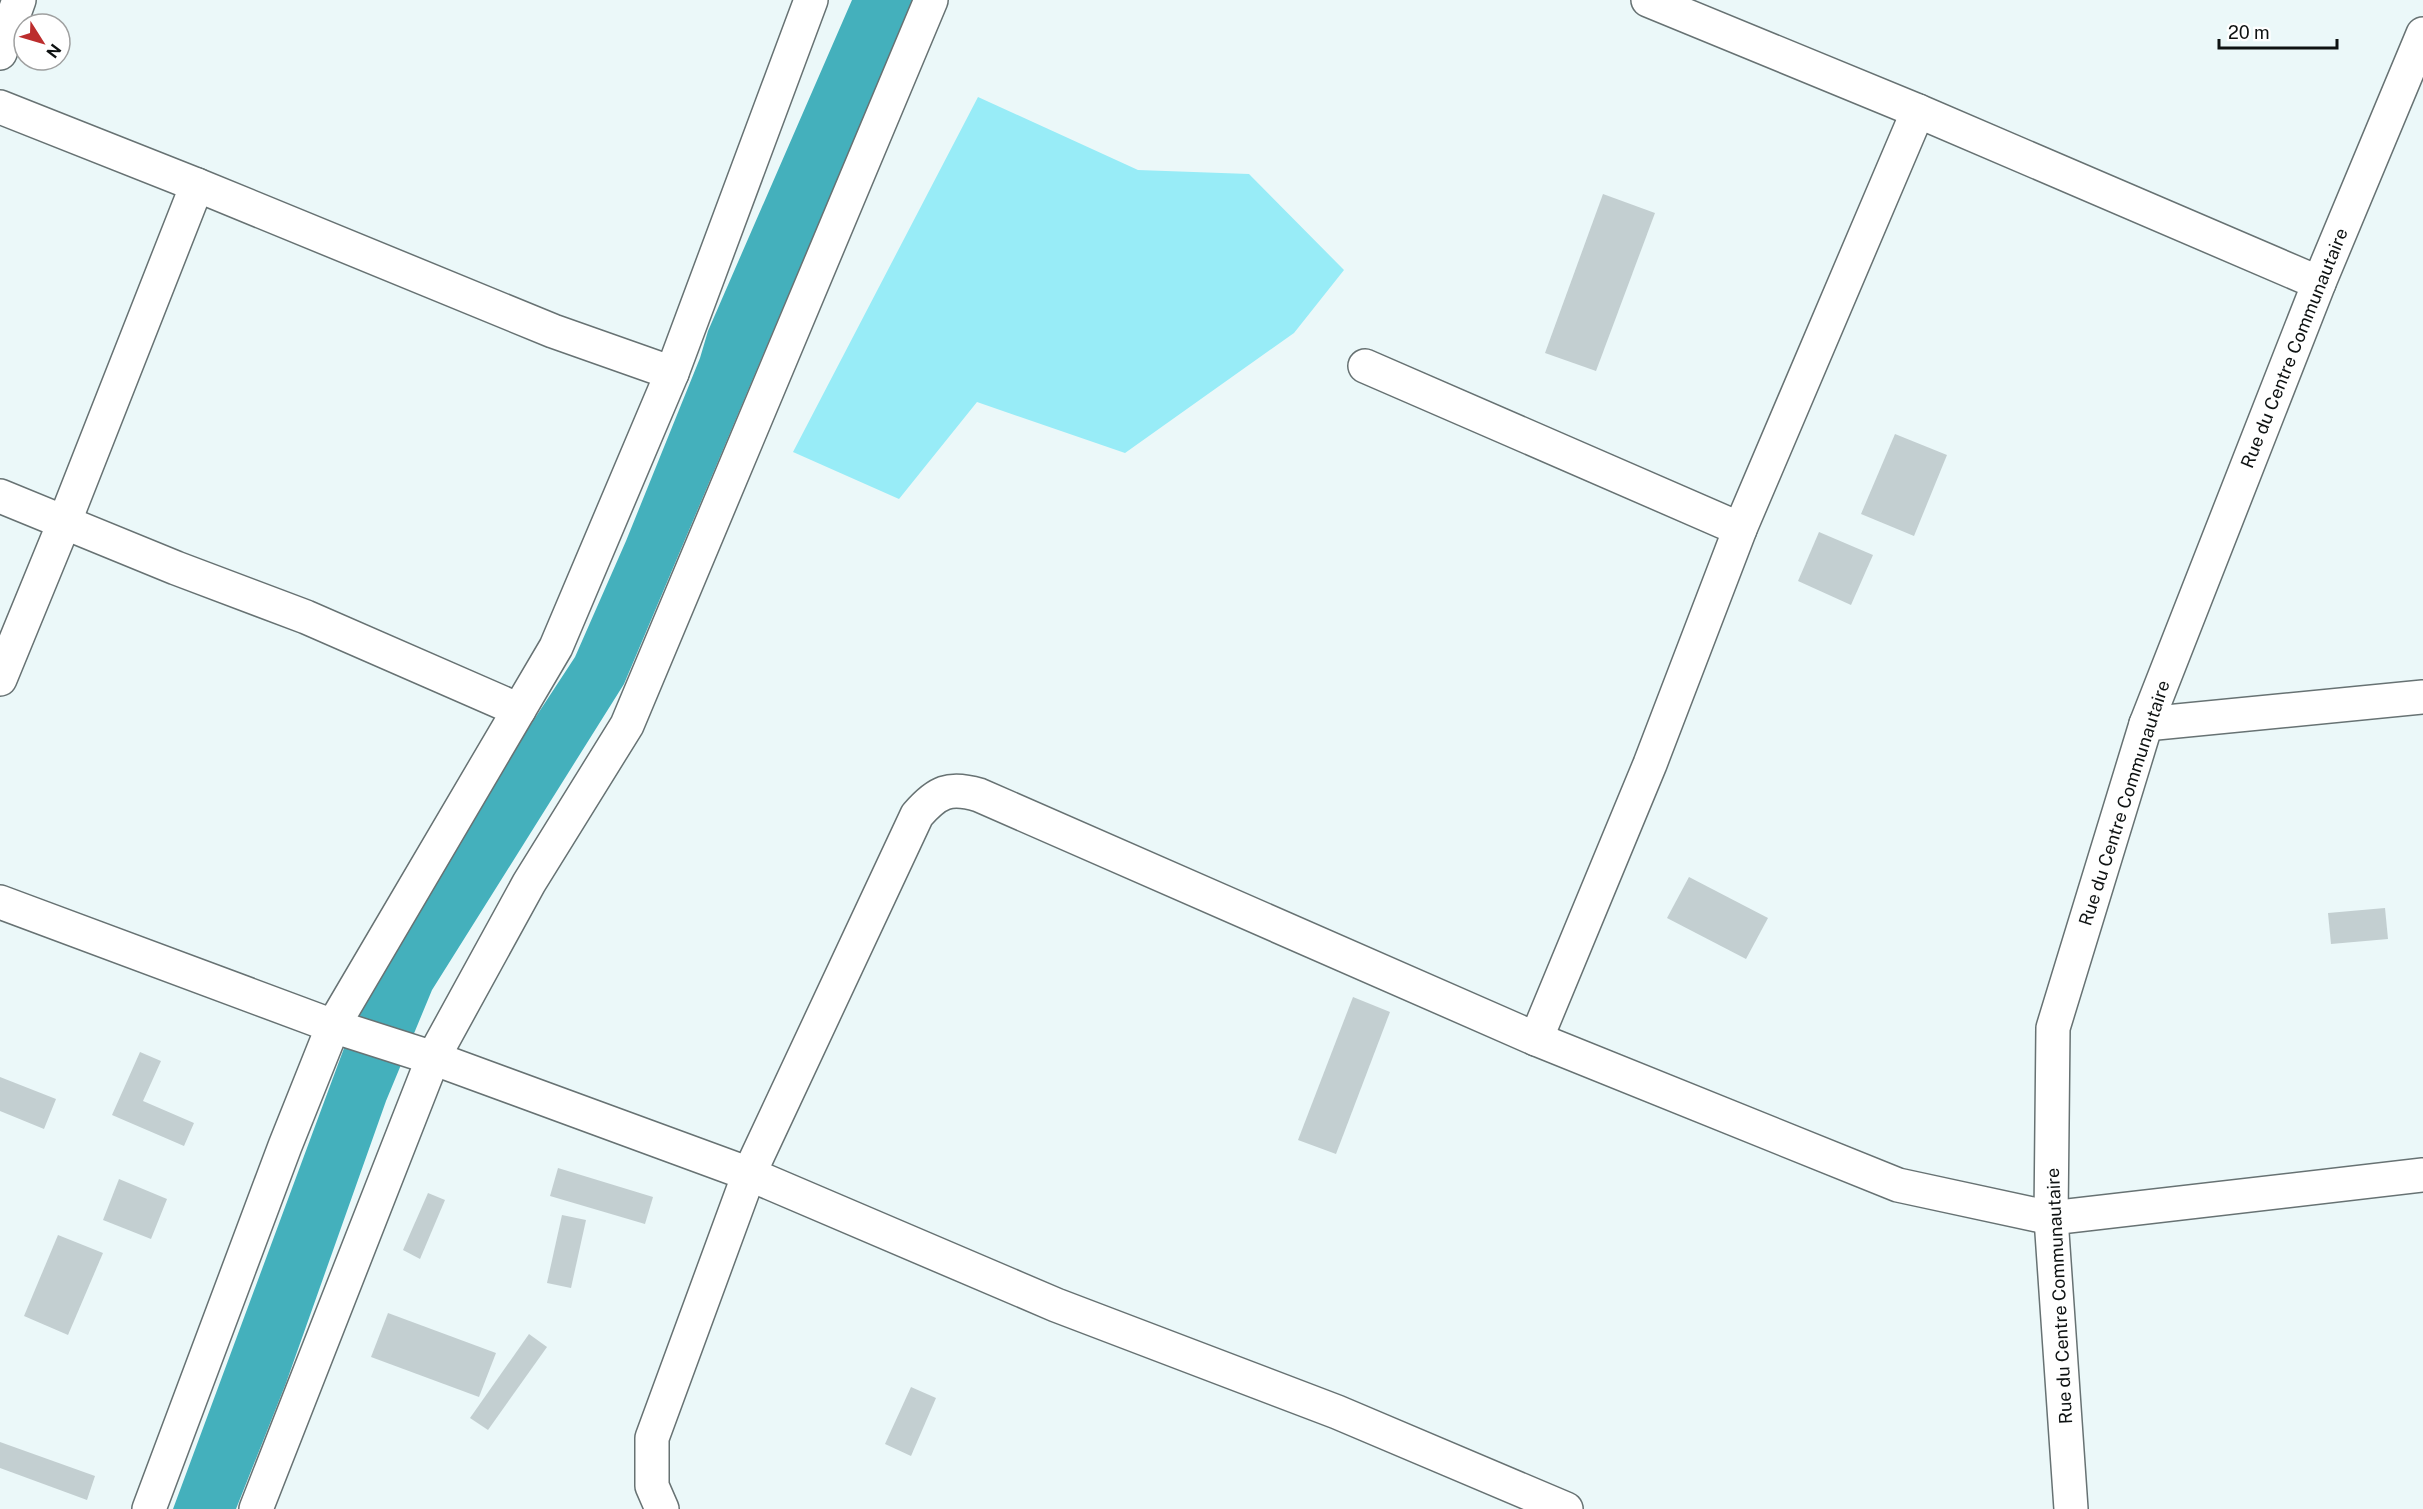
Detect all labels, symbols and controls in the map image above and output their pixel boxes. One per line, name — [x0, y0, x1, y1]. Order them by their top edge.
north arrow — [12, 12, 72, 72]
scale bar — [2219, 12, 2338, 50]
text: 20 m — [2228, 22, 2270, 43]
text: N — [42, 40, 65, 61]
street label: Rue du Centre Communautaire — [2236, 225, 2352, 471]
street label: Rue du Centre Communautaire — [2074, 678, 2174, 928]
street label: Rue du Centre Communautaire — [2042, 1167, 2076, 1425]

